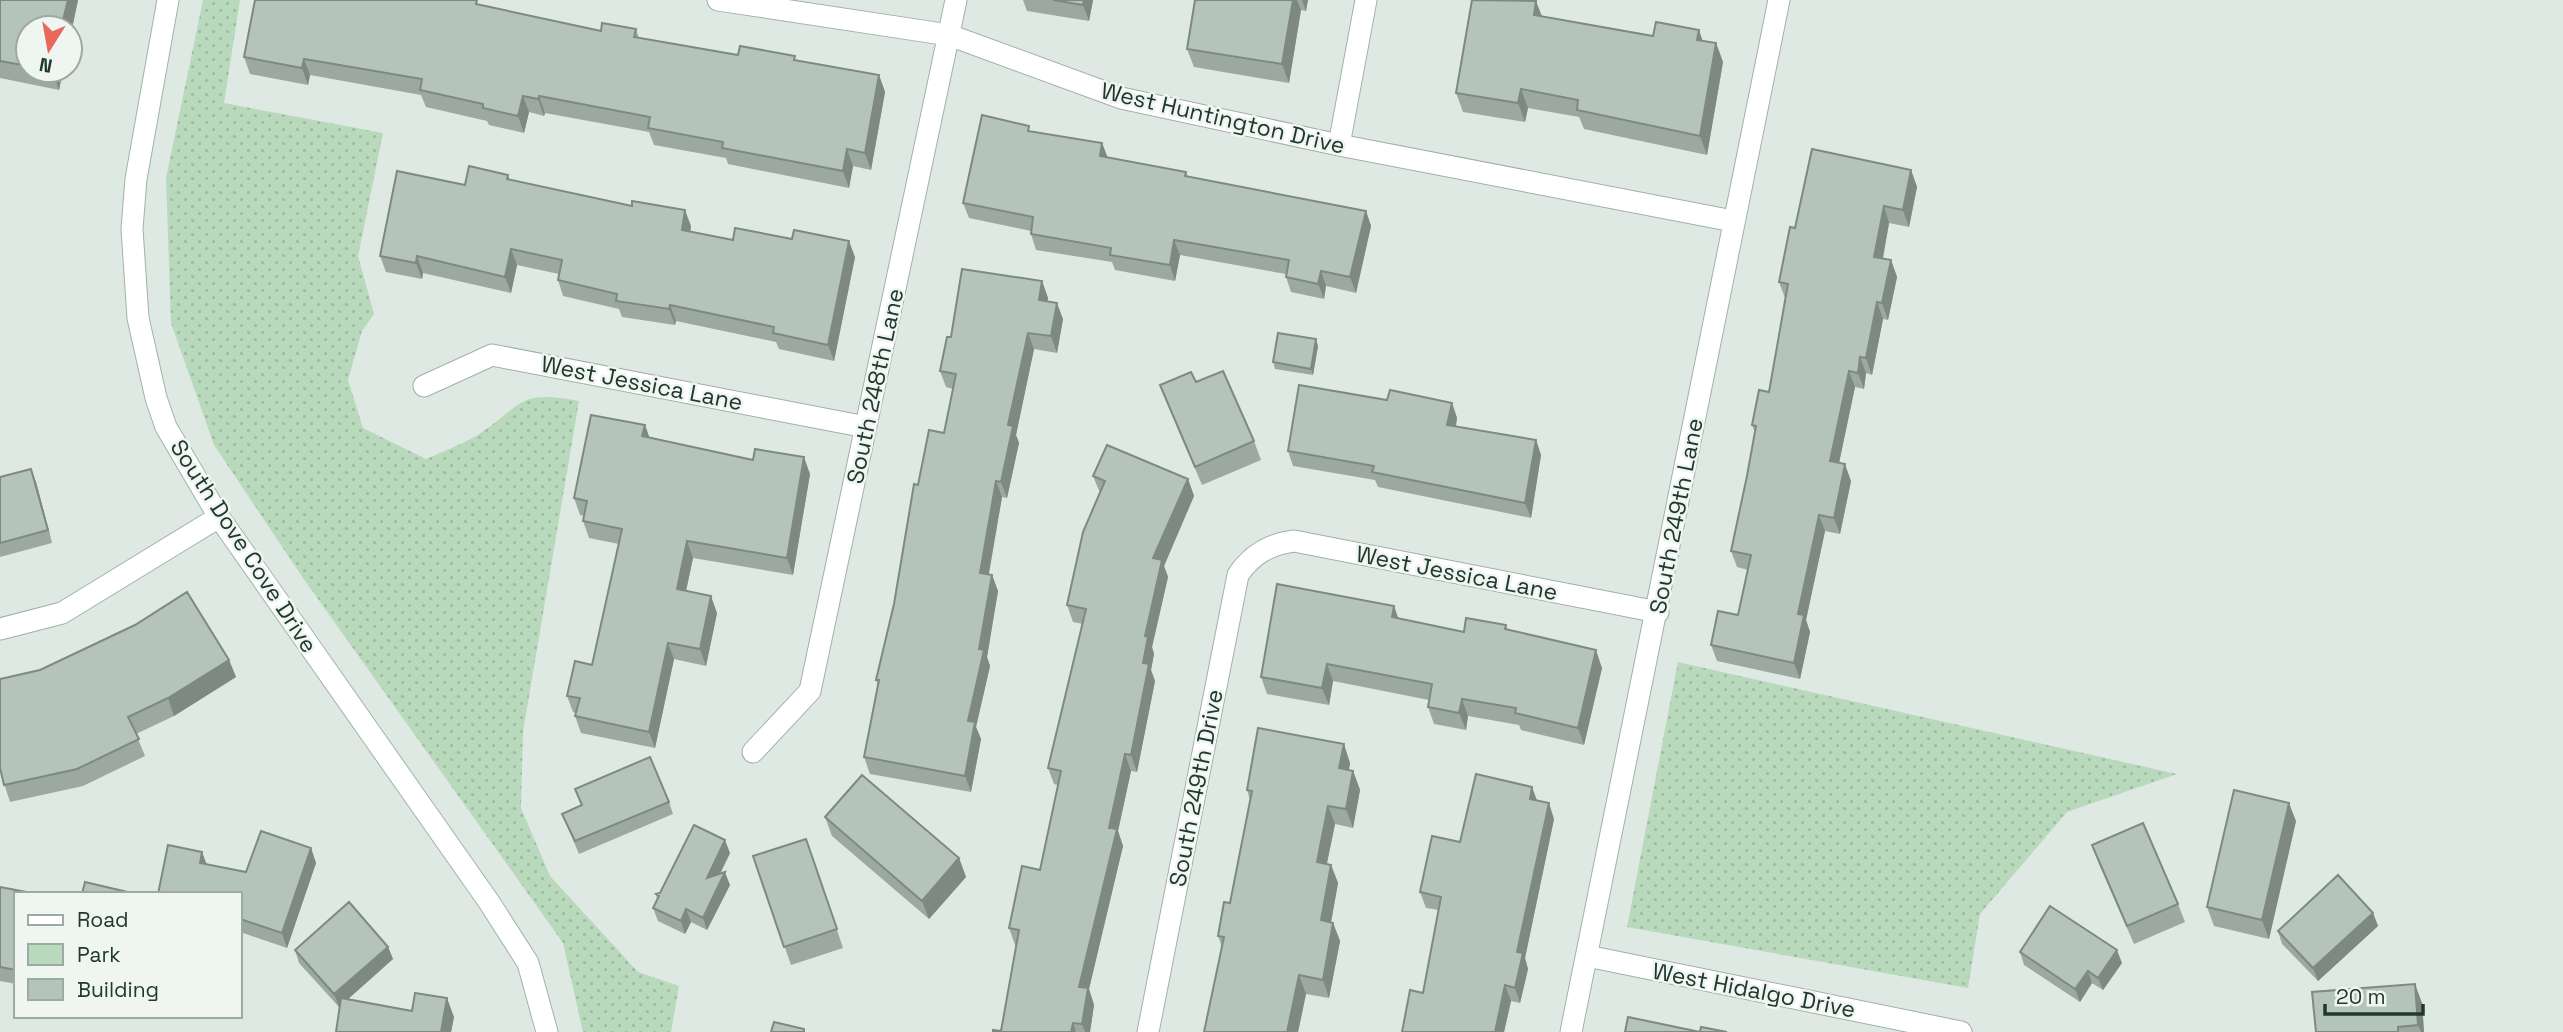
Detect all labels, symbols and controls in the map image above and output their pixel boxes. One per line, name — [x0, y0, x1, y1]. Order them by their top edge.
north arrow — [14, 14, 84, 84]
text: N — [37, 52, 54, 79]
street label: West Huntington Drive — [1098, 75, 1348, 161]
street label: South 248th Lane — [840, 286, 910, 486]
street label: West Jessica Lane — [539, 349, 745, 417]
street label: South 249th Lane — [1642, 416, 1710, 616]
street label: South Dove Cove Drive — [164, 434, 324, 658]
street label: West Jessica Lane — [1354, 539, 1560, 607]
street label: South 249th Drive — [1162, 687, 1230, 889]
legend — [14, 892, 242, 1018]
text: Road — [77, 906, 129, 933]
text: Park — [77, 941, 121, 968]
street label: West Hidalgo Drive — [1650, 956, 1858, 1024]
scale bar — [2325, 972, 2423, 1016]
text: Building — [77, 976, 159, 1003]
text: 20 m — [2336, 983, 2386, 1010]

